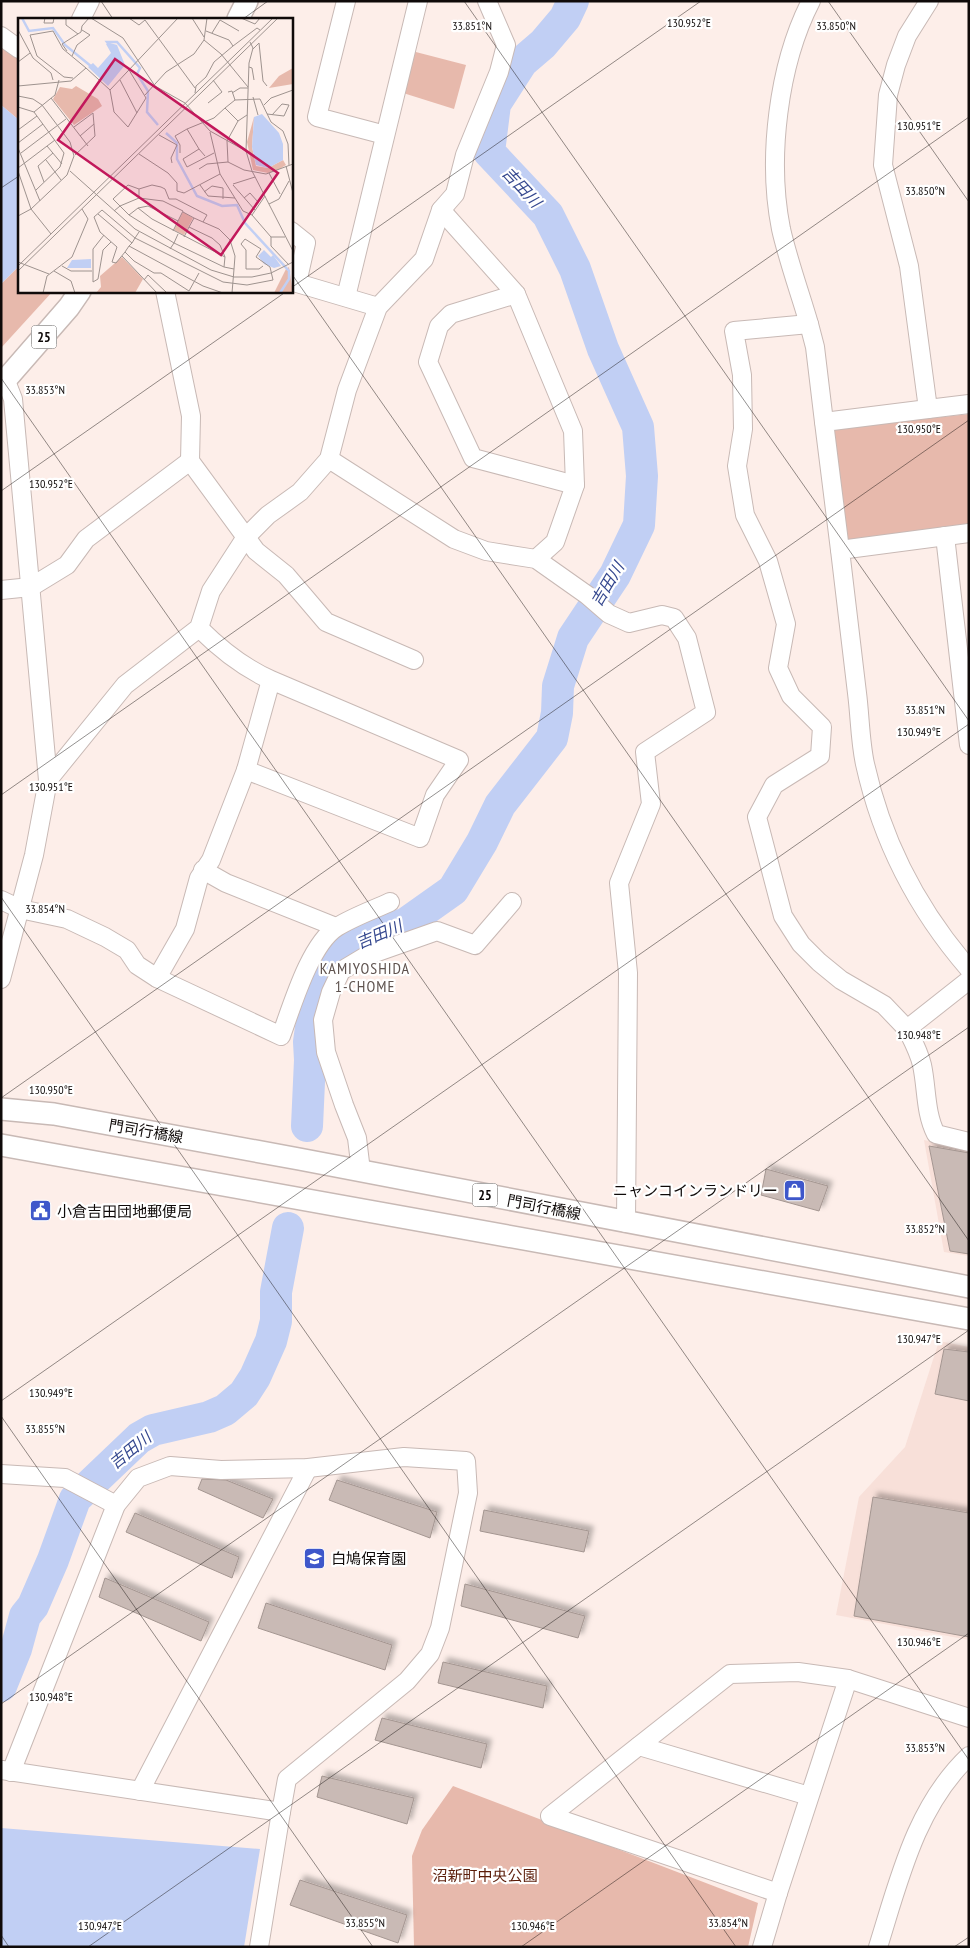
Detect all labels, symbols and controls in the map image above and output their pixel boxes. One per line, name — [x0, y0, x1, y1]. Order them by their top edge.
text: 130.952°E — [667, 15, 711, 30]
inset map — [18, 18, 292, 292]
text: 33.851°N — [452, 18, 492, 33]
text: 33.850°N — [816, 18, 856, 33]
text: 130.951°E — [897, 118, 941, 133]
water label: 吉田川 — [498, 163, 547, 213]
text: 33.850°N — [905, 183, 945, 198]
road number: 25 — [32, 326, 56, 348]
text: 33.853°N — [25, 382, 65, 397]
text: 130.950°E — [897, 421, 941, 436]
text: 130.952°E — [29, 476, 73, 491]
water label: 吉田川 — [586, 557, 629, 610]
text: 33.851°N — [905, 702, 945, 717]
text: 130.949°E — [897, 724, 941, 739]
text: 130.951°E — [29, 779, 73, 794]
text: 33.854°N — [25, 901, 65, 916]
water label: 吉田川 — [353, 915, 407, 953]
district label: KAMIYOSHIDA 1-CHOME — [320, 958, 410, 996]
text: 130.948°E — [897, 1027, 941, 1042]
text: 130.950°E — [29, 1082, 73, 1097]
street label: 門司行橋線 — [107, 1115, 185, 1147]
shop icon: ニャンコインランドリー — [782, 1178, 806, 1202]
place label: ニャンコインランドリー — [613, 1181, 778, 1200]
road number: 25 — [472, 1184, 498, 1206]
street label: 門司行橋線 — [505, 1191, 583, 1223]
public building icon: 小倉吉田団地郵便局 — [29, 1199, 53, 1223]
place label: 小倉吉田団地郵便局 — [57, 1202, 192, 1221]
text: 33.852°N — [905, 1221, 945, 1236]
text: 130.947°E — [897, 1331, 941, 1346]
text: 130.949°E — [29, 1385, 73, 1400]
text: 33.855°N — [25, 1421, 65, 1436]
water label: 吉田川 — [105, 1426, 156, 1473]
school or university icon: 白鳩保育園 — [303, 1546, 327, 1570]
place label: 白鳩保育園 — [331, 1549, 406, 1568]
text: 130.946°E — [897, 1634, 941, 1649]
text: 130.948°E — [29, 1689, 73, 1704]
text: 33.853°N — [905, 1740, 945, 1755]
park label: 沼新町中央公園 — [432, 1866, 538, 1885]
text: 33.855°N — [345, 1915, 385, 1930]
text: 33.854°N — [708, 1915, 748, 1930]
text: 130.947°E — [78, 1918, 122, 1933]
text: 130.946°E — [511, 1918, 555, 1933]

